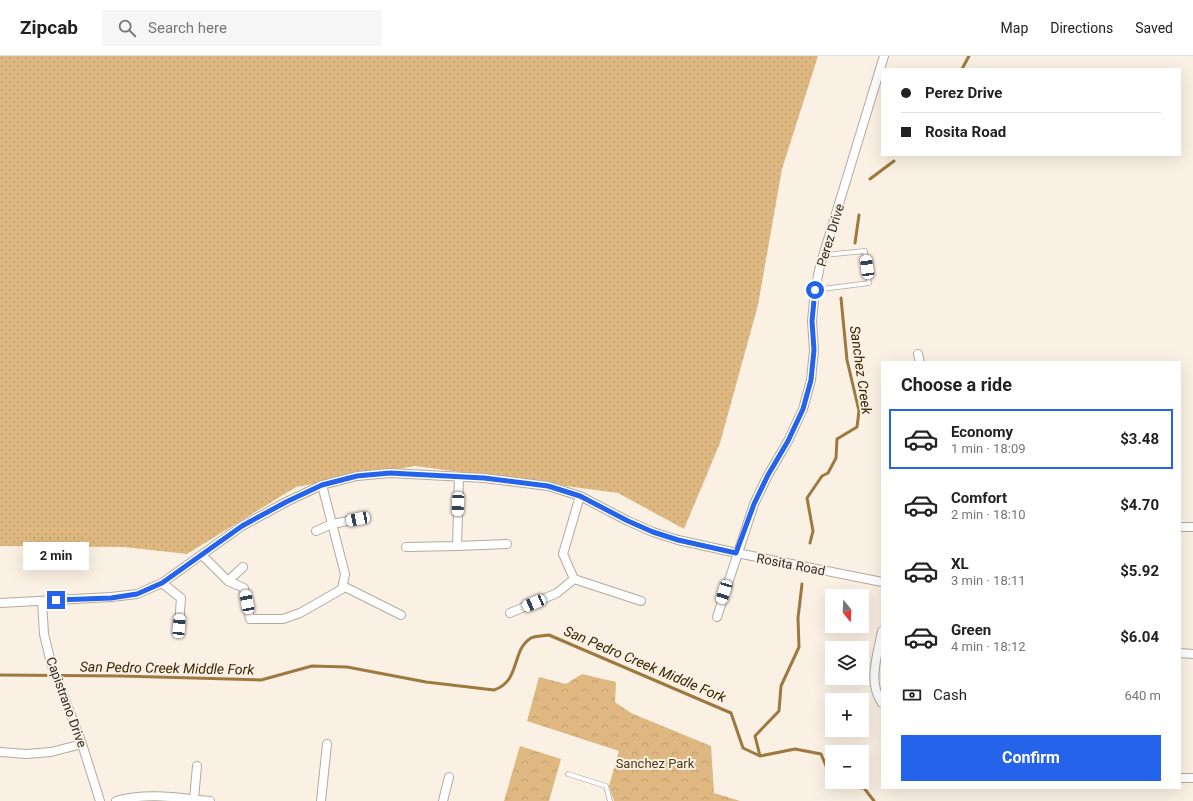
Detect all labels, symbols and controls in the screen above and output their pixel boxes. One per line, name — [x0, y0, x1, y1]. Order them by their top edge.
search box — [102, 10, 382, 46]
text: Zipcab — [20, 16, 78, 39]
icon: search — [116, 17, 138, 39]
text: Search here — [148, 19, 227, 37]
text: Map — [1001, 20, 1028, 36]
text: Directions — [1050, 20, 1113, 36]
text: Saved — [1135, 20, 1173, 36]
text: Perez Drive — [925, 84, 1002, 102]
text: Rosita Road — [925, 123, 1006, 141]
street label: Perez Drive — [814, 202, 847, 268]
car — [859, 254, 875, 280]
route start — [806, 281, 824, 299]
water label: Sanchez Creek — [847, 325, 875, 417]
text: Choose a ride — [901, 374, 1012, 395]
icon: car — [903, 421, 939, 457]
text: Economy — [951, 423, 1013, 441]
text: $3.48 — [1120, 430, 1159, 448]
text: 1 min · 18:09 — [951, 441, 1026, 456]
icon: car — [903, 487, 939, 523]
text: Comfort — [951, 489, 1007, 507]
car — [452, 492, 464, 516]
text: $4.70 — [1120, 496, 1159, 514]
text: 2 min · 18:10 — [951, 507, 1026, 522]
car — [345, 511, 371, 527]
callout: 2 min — [23, 542, 89, 570]
text: 2 min — [40, 548, 72, 563]
street label: Rosita Road — [755, 550, 827, 579]
icon: car — [903, 553, 939, 589]
text: XL — [951, 555, 969, 573]
text: $5.92 — [1120, 562, 1159, 580]
text: 3 min · 18:11 — [951, 573, 1026, 588]
car — [715, 579, 733, 605]
car — [239, 589, 255, 615]
north arrow — [825, 589, 869, 633]
map controls — [825, 589, 869, 789]
route end — [47, 591, 65, 609]
car — [521, 593, 547, 613]
car — [172, 614, 186, 638]
icon: car — [903, 619, 939, 655]
text: Green — [951, 621, 991, 639]
water label: San Pedro Creek Middle Fork — [562, 623, 729, 706]
text: $6.04 — [1120, 628, 1159, 646]
text: 4 min · 18:12 — [951, 639, 1026, 654]
button: layers — [825, 641, 869, 685]
street label: Capistrano Drive — [43, 655, 90, 750]
water label: San Pedro Creek Middle Fork — [80, 658, 255, 678]
icon: cash — [901, 684, 923, 706]
text: Cash — [933, 686, 967, 704]
text: 640 m — [1124, 688, 1161, 703]
button: + — [825, 693, 869, 737]
button: Confirm — [901, 735, 1161, 781]
button: − — [825, 745, 869, 789]
park label: Sanchez Park — [616, 756, 695, 771]

